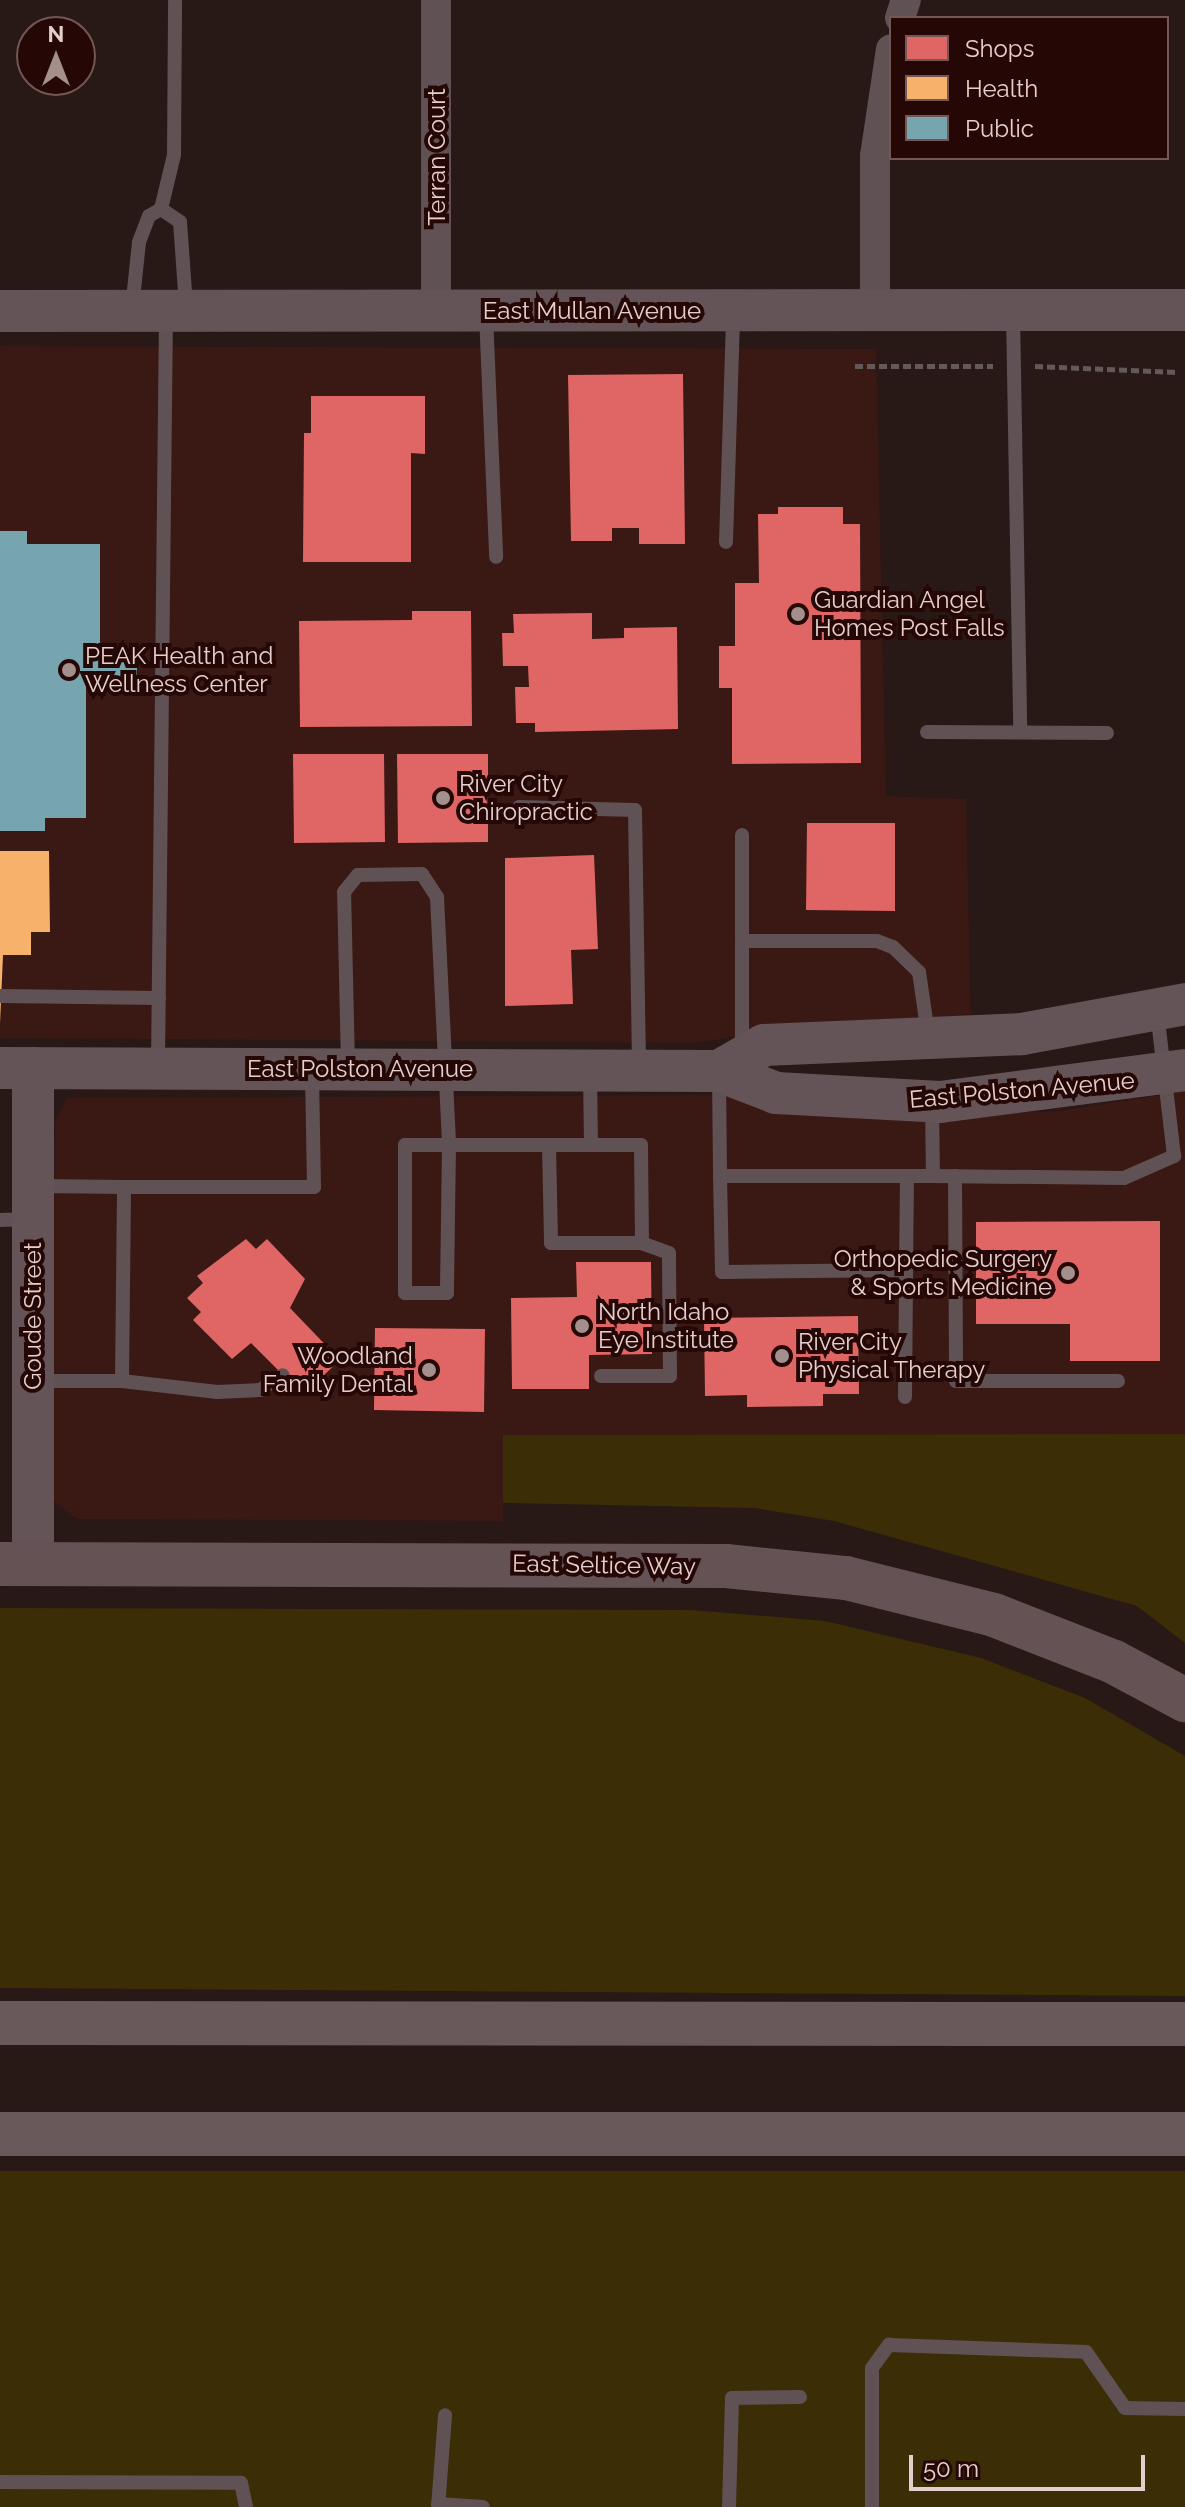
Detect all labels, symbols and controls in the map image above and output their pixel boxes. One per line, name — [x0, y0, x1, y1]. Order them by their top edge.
north arrow — [16, 16, 96, 96]
legend — [889, 16, 1169, 160]
text: N — [48, 21, 64, 47]
text: Shops — [965, 34, 1034, 63]
text: Health — [965, 74, 1038, 103]
street label: Terran Court — [423, 88, 451, 226]
text: Public — [965, 114, 1034, 143]
street label: East Mullan Avenue — [482, 297, 702, 325]
place label: Guardian Angel Homes Post Falls — [814, 586, 1005, 642]
marker: Guardian Angel Homes Post Falls — [789, 605, 807, 623]
place label: PEAK Health and Wellness Center — [85, 642, 274, 698]
marker: PEAK Health and Wellness Center — [60, 661, 78, 679]
place label: River City Chiropractic — [459, 770, 593, 826]
marker: River City Chiropractic — [434, 789, 452, 807]
street label: East Polston Avenue — [247, 1055, 473, 1083]
street label: East Polston Avenue — [908, 1066, 1136, 1114]
street label: Goude Street — [19, 1242, 47, 1390]
place label: Orthopedic Surgery & Sports Medicine — [834, 1245, 1052, 1301]
marker: Orthopedic Surgery & Sports Medicine — [1059, 1264, 1077, 1282]
place label: North Idaho Eye Institute — [598, 1298, 734, 1354]
marker: North Idaho Eye Institute — [573, 1317, 591, 1335]
place label: River City Physical Therapy — [798, 1328, 987, 1384]
place label: Woodland Family Dental — [262, 1342, 413, 1398]
marker: River City Physical Therapy — [773, 1347, 791, 1365]
marker: Woodland Family Dental — [420, 1361, 438, 1379]
street label: East Seltice Way — [511, 1549, 697, 1581]
scale bar — [913, 2439, 1149, 2489]
text: 50 m — [923, 2454, 979, 2483]

